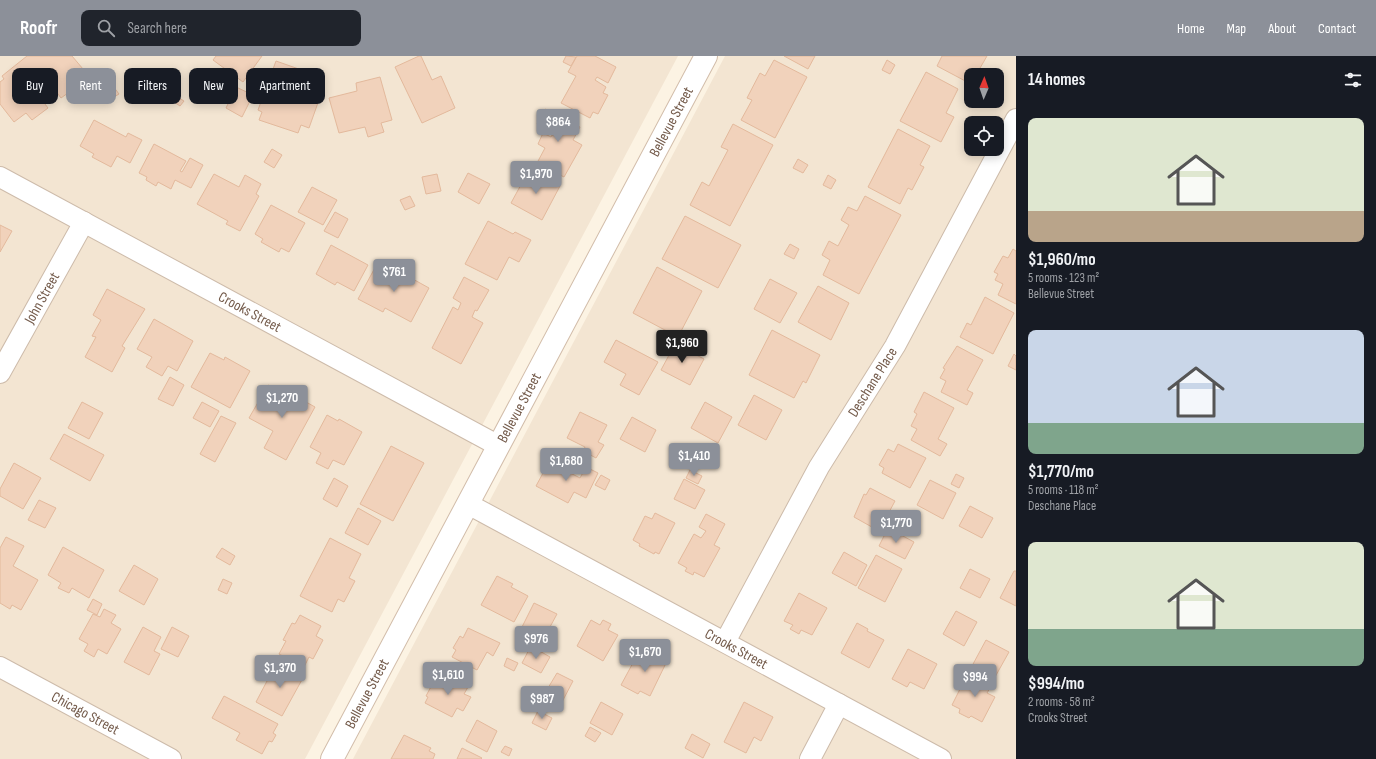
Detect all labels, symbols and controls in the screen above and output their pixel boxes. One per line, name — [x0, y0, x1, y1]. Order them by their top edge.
search box — [81, 10, 361, 46]
text: Roofr — [20, 17, 57, 40]
icon: search — [95, 17, 117, 39]
text: Search here — [127, 19, 187, 38]
text: Home — [1177, 20, 1205, 37]
text: Map — [1227, 20, 1246, 37]
text: About — [1268, 20, 1296, 37]
text: Contact — [1318, 20, 1356, 37]
chip: Buy — [12, 68, 58, 104]
chip: Rent — [66, 68, 116, 104]
chip: Filters — [124, 68, 181, 104]
chip: New — [189, 68, 238, 104]
chip: Apartment — [246, 68, 325, 104]
north arrow — [964, 68, 1004, 108]
map controls — [964, 68, 1004, 156]
icon: filters — [1342, 69, 1364, 91]
text: 14 homes — [1028, 70, 1085, 90]
street label: Bellevue Street — [645, 83, 698, 160]
pin: $864 — [534, 109, 582, 143]
text: $864 — [545, 114, 571, 130]
button: locate — [964, 116, 1004, 156]
icon: home — [1160, 144, 1232, 216]
pin: $1,970 — [503, 161, 569, 195]
text: $1,970 — [520, 166, 552, 182]
text: $1,960/mo — [1028, 250, 1096, 270]
pin: $761 — [370, 259, 418, 293]
text: $761 — [382, 264, 406, 280]
street label: John Street — [19, 268, 64, 328]
text: 5 rooms · 123 m² — [1028, 270, 1099, 286]
text: Bellevue Street — [1028, 286, 1094, 302]
street label: Crooks Street — [215, 287, 285, 337]
pin: $1,960 — [649, 330, 715, 364]
text: $1,960 — [665, 335, 699, 351]
street label: Deschane Place — [843, 344, 901, 420]
icon: home — [1160, 356, 1232, 428]
street label: Bellevue Street — [493, 369, 545, 446]
pin: $1,270 — [249, 385, 315, 419]
text: $1,270 — [266, 390, 298, 406]
pin: $1,410 — [661, 443, 727, 477]
pin: $1,680 — [533, 448, 599, 482]
text: $1,410 — [678, 448, 710, 464]
text: $1,680 — [549, 453, 583, 469]
text: $1,770/mo — [1028, 462, 1094, 482]
text: 5 rooms · 118 m² — [1028, 482, 1099, 498]
text: Deschane Place — [1028, 498, 1096, 514]
pin: $1,770 — [863, 510, 929, 544]
text: $1,770 — [880, 515, 912, 531]
icon: home — [1160, 568, 1232, 640]
street label: Crooks Street — [702, 624, 772, 674]
pin: $976 — [512, 626, 560, 660]
text: $976 — [524, 631, 548, 647]
pin: $1,670 — [612, 639, 678, 673]
text: $1,670 — [629, 644, 661, 660]
pin: $1,370 — [247, 655, 313, 689]
street label: Bellevue Street — [340, 655, 393, 732]
text: $1,370 — [264, 660, 296, 676]
pin: $1,610 — [415, 662, 481, 696]
pin: $994 — [951, 664, 999, 698]
text: $1,610 — [432, 667, 464, 683]
text: $994 — [962, 669, 988, 685]
text: $994/mo — [1028, 674, 1085, 694]
pin: $987 — [518, 686, 566, 720]
street label: Chicago Street — [48, 687, 123, 739]
text: $987 — [530, 691, 554, 707]
text: 2 rooms · 58 m² — [1028, 694, 1095, 710]
text: Crooks Street — [1028, 710, 1088, 726]

